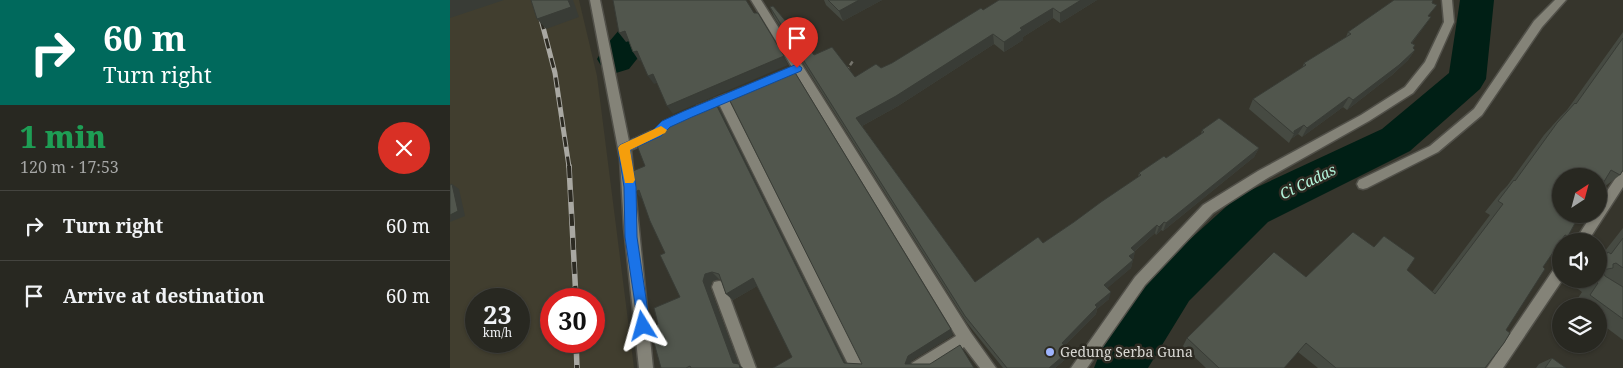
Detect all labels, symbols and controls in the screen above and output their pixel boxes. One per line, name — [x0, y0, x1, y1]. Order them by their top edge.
text: 60 m — [103, 14, 186, 61]
pin — [776, 17, 818, 68]
icon: right — [20, 20, 85, 85]
icon: arrive — [783, 24, 811, 52]
text: Turn right — [103, 59, 212, 89]
text: 1 min — [20, 116, 106, 157]
button: close — [378, 122, 430, 174]
text: 120 m · 17:53 — [20, 156, 119, 178]
water label: Ci Cadas — [1276, 159, 1339, 203]
north arrow — [1552, 168, 1608, 222]
map controls — [1552, 168, 1607, 353]
icon: right — [20, 212, 48, 240]
text: Turn right — [63, 213, 163, 239]
text: 60 m — [386, 213, 430, 239]
button: sound — [1552, 233, 1607, 288]
icon: arrive — [20, 282, 48, 310]
text: Arrive at destination — [63, 283, 265, 309]
text: 60 m — [386, 283, 430, 309]
speed limit sign: 30 — [540, 288, 605, 353]
text: 23 — [483, 297, 512, 331]
button: layers — [1552, 298, 1607, 353]
position arrow — [616, 299, 668, 351]
text: km/h — [483, 324, 512, 341]
place label: Gedung Serba Guna — [1060, 342, 1193, 361]
marker: Gedung Serba Guna — [1044, 346, 1056, 358]

